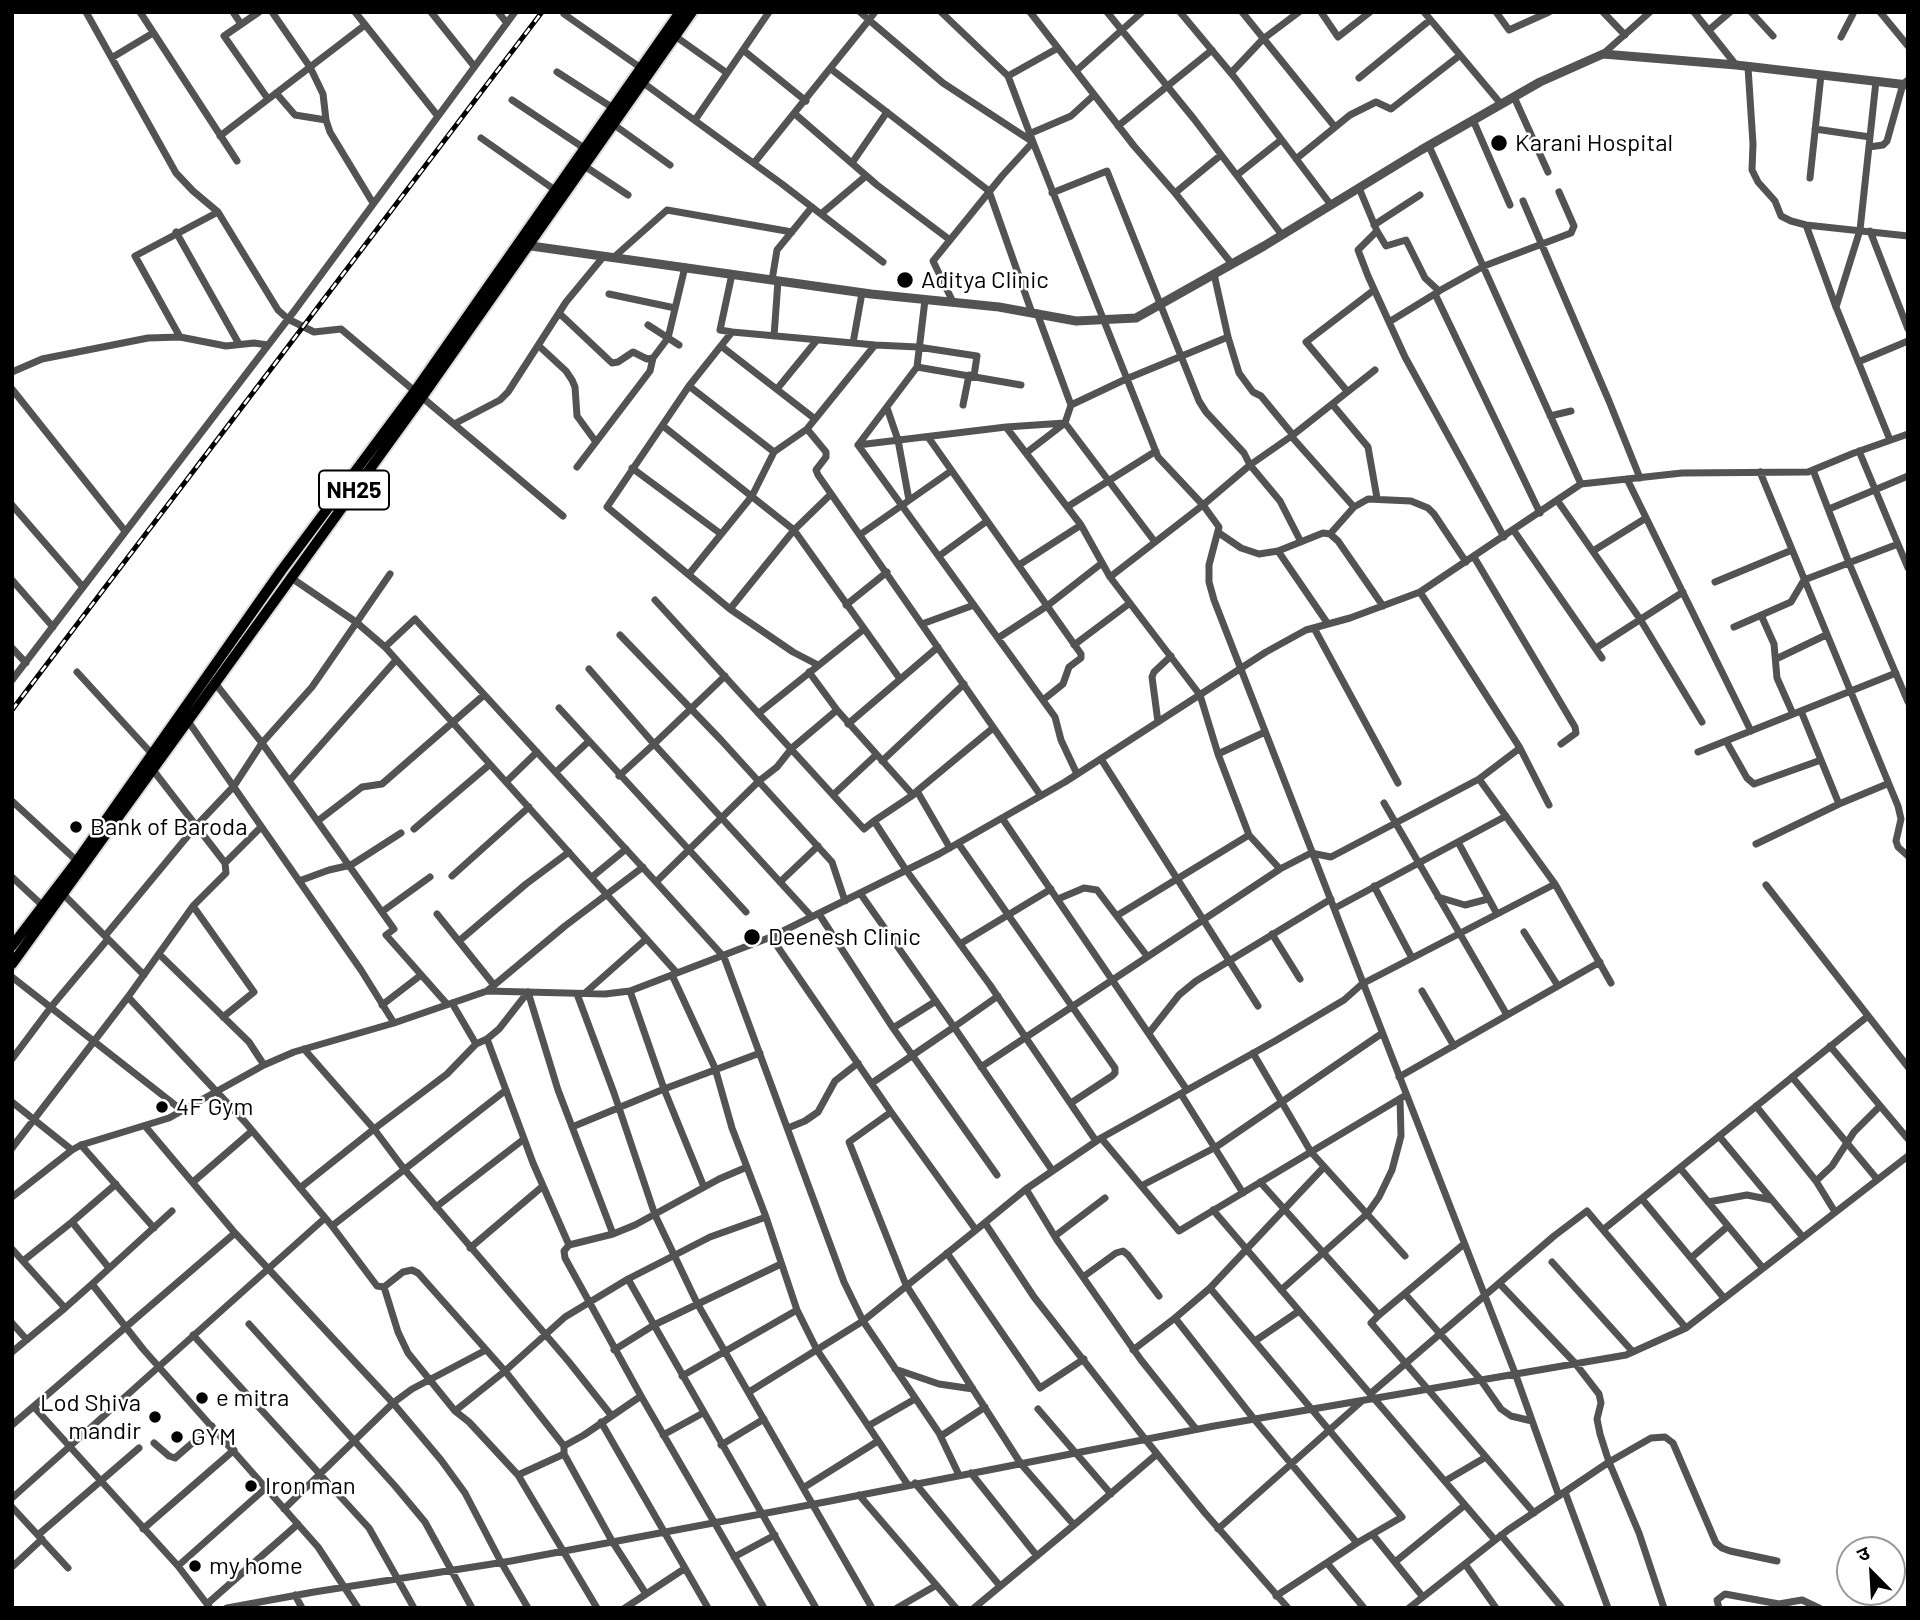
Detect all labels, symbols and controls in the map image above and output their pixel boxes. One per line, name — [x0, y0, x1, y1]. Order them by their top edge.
place label: Karani Hospital — [1515, 129, 1673, 157]
marker: Karani Hospital — [1489, 133, 1509, 153]
place label: Aditya Clinic — [921, 266, 1049, 294]
marker: Aditya Clinic — [895, 270, 915, 290]
road number: NH25 — [319, 470, 389, 510]
place label: Bank of Baroda — [90, 813, 247, 841]
marker: Bank of Baroda — [68, 819, 84, 835]
place label: Deenesh Clinic — [768, 923, 921, 951]
marker: Deenesh Clinic — [742, 927, 762, 947]
place label: 4F Gym — [176, 1093, 253, 1121]
marker: 4F Gym — [154, 1099, 170, 1115]
place label: e mitra — [216, 1384, 289, 1412]
place label: Lod Shiva mandir — [40, 1389, 141, 1445]
marker: e mitra — [194, 1390, 210, 1406]
marker: Lod Shiva mandir — [147, 1409, 163, 1425]
place label: GYM — [191, 1423, 236, 1451]
marker: GYM — [169, 1429, 185, 1445]
place label: Iron man — [265, 1472, 356, 1500]
marker: Iron man — [243, 1478, 259, 1494]
north arrow — [1836, 1536, 1906, 1606]
text: उ — [1853, 1540, 1873, 1566]
place label: my home — [209, 1552, 303, 1580]
marker: my home — [187, 1558, 203, 1574]

